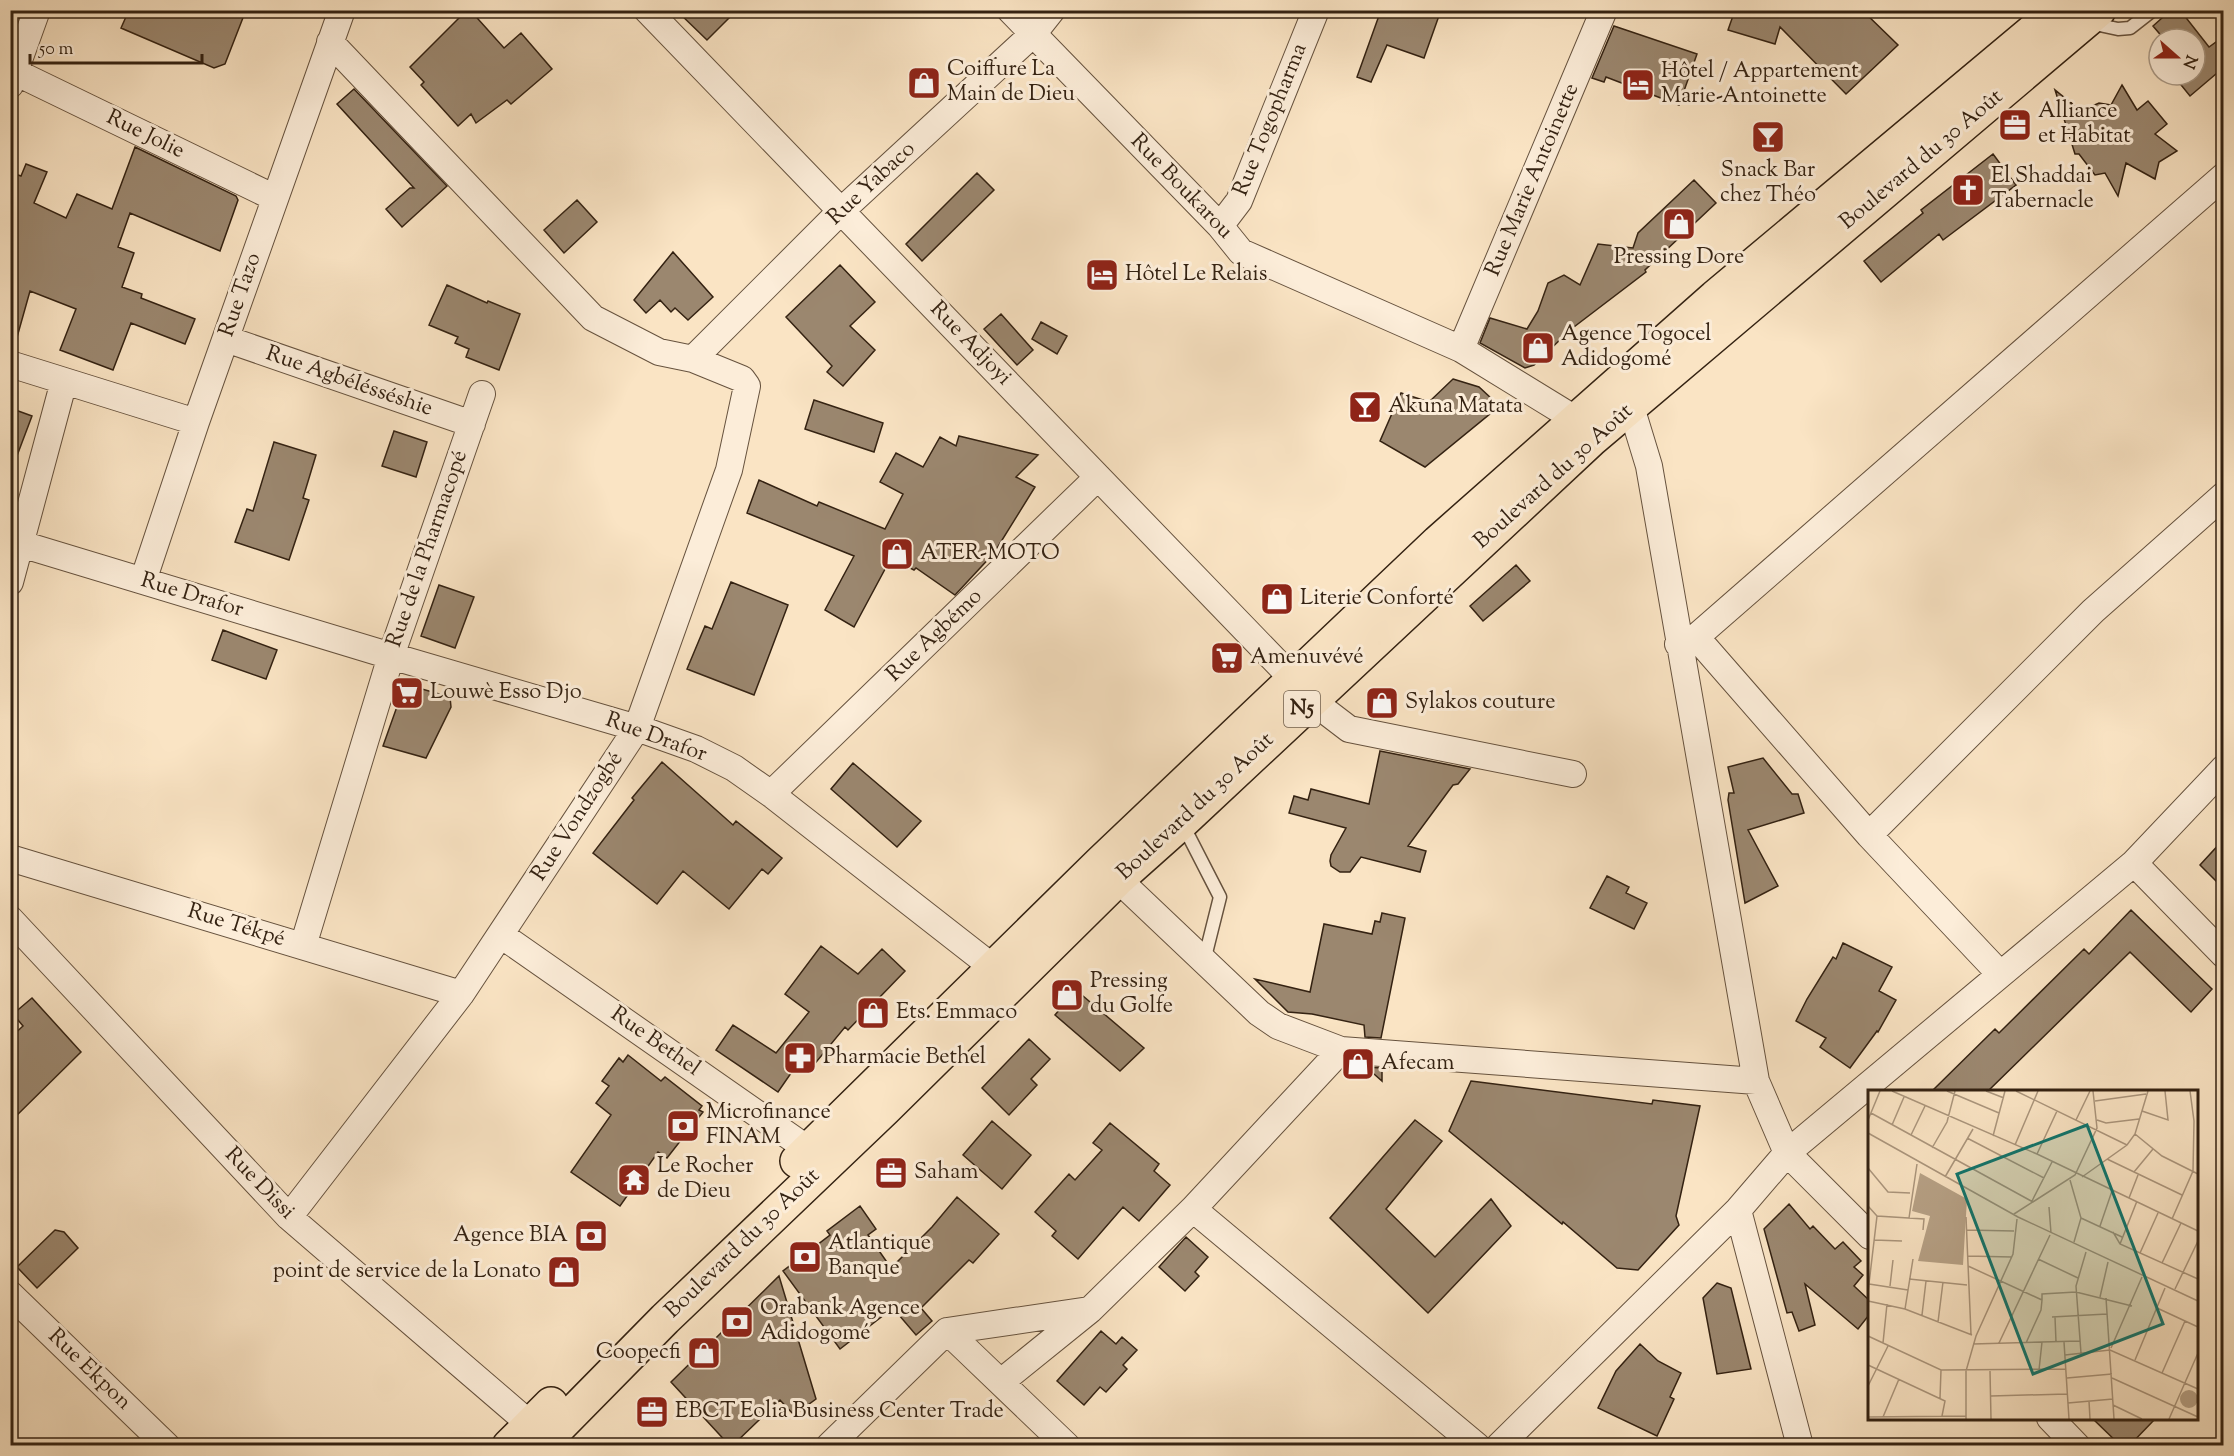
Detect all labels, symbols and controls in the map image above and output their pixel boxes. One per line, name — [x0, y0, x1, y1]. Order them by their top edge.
scale bar — [30, 27, 202, 65]
north arrow — [2147, 27, 2207, 87]
text: 50 m — [38, 37, 74, 63]
street label: Rue Togopharma — [1226, 39, 1316, 201]
text: N — [2176, 51, 2202, 72]
place label: Coiffure La Main de Dieu — [947, 54, 1075, 111]
place label: Hôtel / Appartement Marie-Antoinette — [1661, 56, 1859, 113]
shop icon: Coiffure La Main de Dieu — [906, 65, 942, 101]
hotel icon: Hôtel / Appartement Marie-Antoinette — [1620, 67, 1656, 103]
street label: Rue Marie Antoinette — [1478, 79, 1588, 281]
street label: Boulevard du 30 Août — [1833, 82, 2011, 238]
place label: Alliance et Habitat — [2038, 96, 2131, 153]
street label: Rue Jolie — [100, 102, 190, 168]
office icon: Alliance et Habitat — [1997, 107, 2033, 143]
bar icon: Snack Bar chez Théo — [1750, 119, 1786, 155]
street label: Rue Boukarou — [1122, 127, 1240, 247]
street label: Rue Yabaco — [821, 135, 923, 233]
place label: Snack Bar chez Théo — [1720, 155, 1816, 212]
place label: El Shaddai Tabernacle — [1991, 161, 2094, 218]
church icon: El Shaddai Tabernacle — [1950, 172, 1986, 208]
shop icon: Pressing Dore — [1661, 206, 1697, 242]
place label: Pressing Dore — [1614, 242, 1744, 274]
street label: Rue Tazo — [212, 249, 270, 341]
hotel icon: Hôtel Le Relais — [1084, 257, 1120, 293]
place label: Hôtel Le Relais — [1125, 259, 1268, 291]
street label: Rue Adjoyi — [921, 295, 1019, 393]
place label: Agence Togocel Adidogomé — [1561, 319, 1711, 376]
shop icon: Agence Togocel Adidogomé — [1520, 330, 1556, 366]
street label: Rue Agbélésséshie — [261, 338, 437, 426]
bar icon: Akuna Matata — [1347, 389, 1383, 425]
place label: Akuna Matata — [1388, 391, 1523, 423]
street label: Boulevard du 30 Août — [1467, 396, 1641, 557]
street label: Rue de la Pharmacopé — [379, 446, 477, 652]
shop icon: ATER-MOTO — [879, 536, 915, 572]
place label: ATER-MOTO — [920, 538, 1060, 570]
street label: Rue Drafor — [137, 565, 247, 627]
shop icon: Literie Conforté — [1259, 581, 1295, 617]
street label: Rue Agbémo — [880, 582, 990, 690]
place label: Literie Conforté — [1300, 583, 1454, 615]
supermarket icon: Amenuvévé — [1209, 640, 1245, 676]
place label: Amenuvévé — [1250, 642, 1363, 674]
supermarket icon: Louwè Esso Djo — [389, 675, 425, 711]
place label: Louwè Esso Djo — [430, 677, 582, 709]
shop icon: Sylakos couture — [1364, 685, 1400, 721]
place label: Sylakos couture — [1405, 687, 1556, 719]
road number: N5 — [1284, 691, 1320, 727]
street label: Rue Drafor — [601, 705, 711, 771]
street label: Boulevard du 30 Août — [1110, 725, 1282, 889]
street label: Rue Vondzogbé — [524, 746, 632, 888]
street label: Rue Tékpé — [183, 896, 289, 956]
place label: Pressing du Golfe — [1090, 966, 1173, 1023]
shop icon: Pressing du Golfe — [1049, 977, 1085, 1013]
shop icon: Ets. Emmaco — [855, 995, 891, 1031]
place label: Ets. Emmaco — [896, 997, 1017, 1029]
street label: Rue Bethel — [604, 999, 706, 1085]
pharmacy icon: Pharmacie Bethel — [782, 1040, 818, 1076]
place label: Pharmacie Bethel — [823, 1042, 986, 1074]
shop icon: Afecam — [1340, 1046, 1376, 1082]
place label: Afecam — [1381, 1048, 1455, 1080]
inset map — [1868, 1090, 2198, 1420]
place label: Microfinance FINAM — [706, 1097, 831, 1154]
bank icon: Microfinance FINAM — [665, 1108, 701, 1144]
street label: Rue Dissi — [216, 1141, 302, 1227]
place label: Le Rocher de Dieu — [657, 1151, 753, 1208]
office icon: Saham — [873, 1155, 909, 1191]
place label: Saham — [914, 1157, 979, 1189]
street label: Boulevard du 30 Août — [658, 1161, 828, 1327]
temple icon: Le Rocher de Dieu — [616, 1162, 652, 1198]
bank icon: Agence BIA — [573, 1218, 609, 1254]
place label: Agence BIA — [453, 1220, 568, 1252]
place label: Atlantique Banque — [828, 1228, 931, 1285]
bank icon: Atlantique Banque — [787, 1239, 823, 1275]
shop icon: point de service de la Lonato — [546, 1254, 582, 1290]
place label: point de service de la Lonato — [273, 1256, 541, 1288]
place label: Orabank Agence Adidogomé — [760, 1293, 920, 1350]
bank icon: Orabank Agence Adidogomé — [719, 1304, 755, 1340]
street label: Rue Ekpon — [40, 1322, 138, 1418]
shop icon: Coopecfi — [686, 1335, 722, 1371]
place label: Coopecfi — [596, 1337, 681, 1369]
office icon: EBCT Eolia Business Center Trade — [634, 1394, 670, 1430]
place label: EBCT Eolia Business Center Trade — [675, 1396, 1004, 1428]

